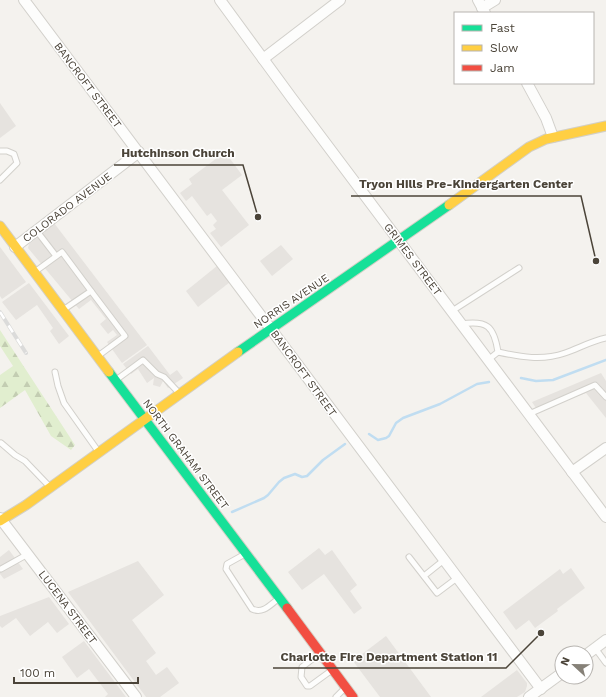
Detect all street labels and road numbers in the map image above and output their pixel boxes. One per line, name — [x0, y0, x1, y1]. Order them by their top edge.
street label: BANCROFT STREET — [51, 40, 124, 131]
street label: COLORADO AVENUE — [20, 170, 114, 245]
street label: GRIMES STREET — [381, 221, 444, 298]
street label: NORRIS AVENUE — [251, 271, 331, 331]
street label: BANCROFT STREET — [268, 328, 340, 419]
street label: NORTH GRAHAM STREET — [140, 397, 231, 512]
street label: LUCENA STREET — [36, 568, 100, 647]

